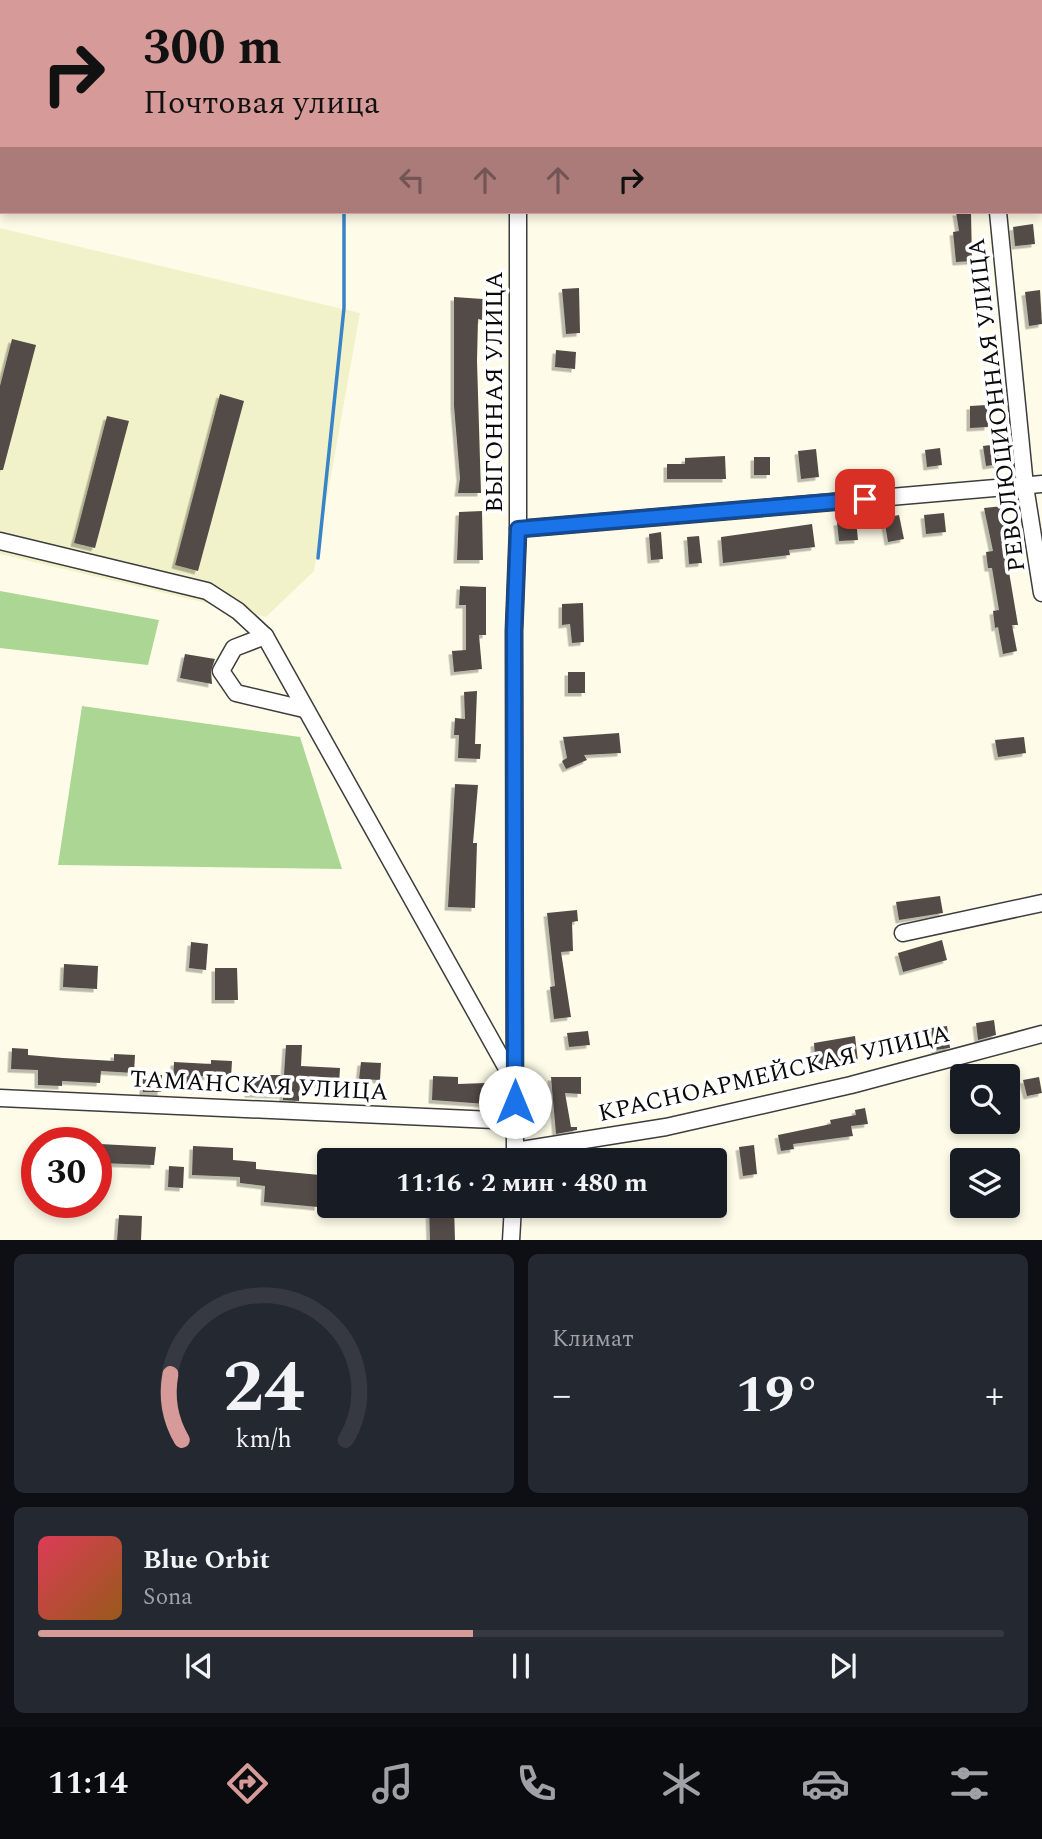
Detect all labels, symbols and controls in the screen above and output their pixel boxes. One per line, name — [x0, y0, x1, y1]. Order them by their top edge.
text: 300 m — [143, 11, 282, 86]
icon: right — [28, 28, 119, 119]
text: Почтовая улица — [143, 79, 380, 128]
icon: left — [393, 161, 431, 199]
icon: ahead — [466, 161, 504, 199]
icon: ahead — [539, 161, 577, 199]
icon: right — [612, 161, 650, 199]
street label: РЕВОЛЮЦИОННАЯ УЛИЦА — [959, 236, 1035, 574]
street label: ВЫГОННАЯ УЛИЦА — [477, 271, 513, 513]
pin — [835, 469, 895, 529]
icon: arrive — [846, 480, 884, 518]
street label: КРАСНОАРМЕЙСКАЯ УЛИЦА — [595, 1016, 953, 1132]
street label: ТАМАНСКАЯ УЛИЦА — [129, 1061, 389, 1111]
map controls — [950, 1064, 1020, 1218]
button: search — [950, 1064, 1020, 1134]
position arrow — [478, 1065, 552, 1139]
speed limit sign: 30 — [21, 1127, 112, 1218]
button: layers — [950, 1148, 1020, 1218]
text: 11:16 · 2 мин · 480 m — [396, 1163, 648, 1203]
text: Климат — [552, 1322, 634, 1357]
text: 24 — [223, 1333, 305, 1444]
text: 19° — [736, 1356, 820, 1435]
text: − — [552, 1367, 571, 1425]
text: + — [985, 1367, 1004, 1425]
text: km/h — [236, 1420, 292, 1458]
text: Blue Orbit — [143, 1540, 270, 1580]
text: Sona — [143, 1580, 193, 1615]
icon: previous — [180, 1647, 218, 1685]
icon: pause — [502, 1647, 540, 1685]
icon: next — [824, 1647, 862, 1685]
text: 11:14 — [48, 1759, 128, 1808]
icon: directions — [223, 1759, 272, 1808]
icon: music — [368, 1759, 417, 1808]
icon: phone — [512, 1759, 561, 1808]
icon: climate — [657, 1759, 706, 1808]
icon: car — [801, 1759, 850, 1808]
icon: filters — [945, 1759, 994, 1808]

